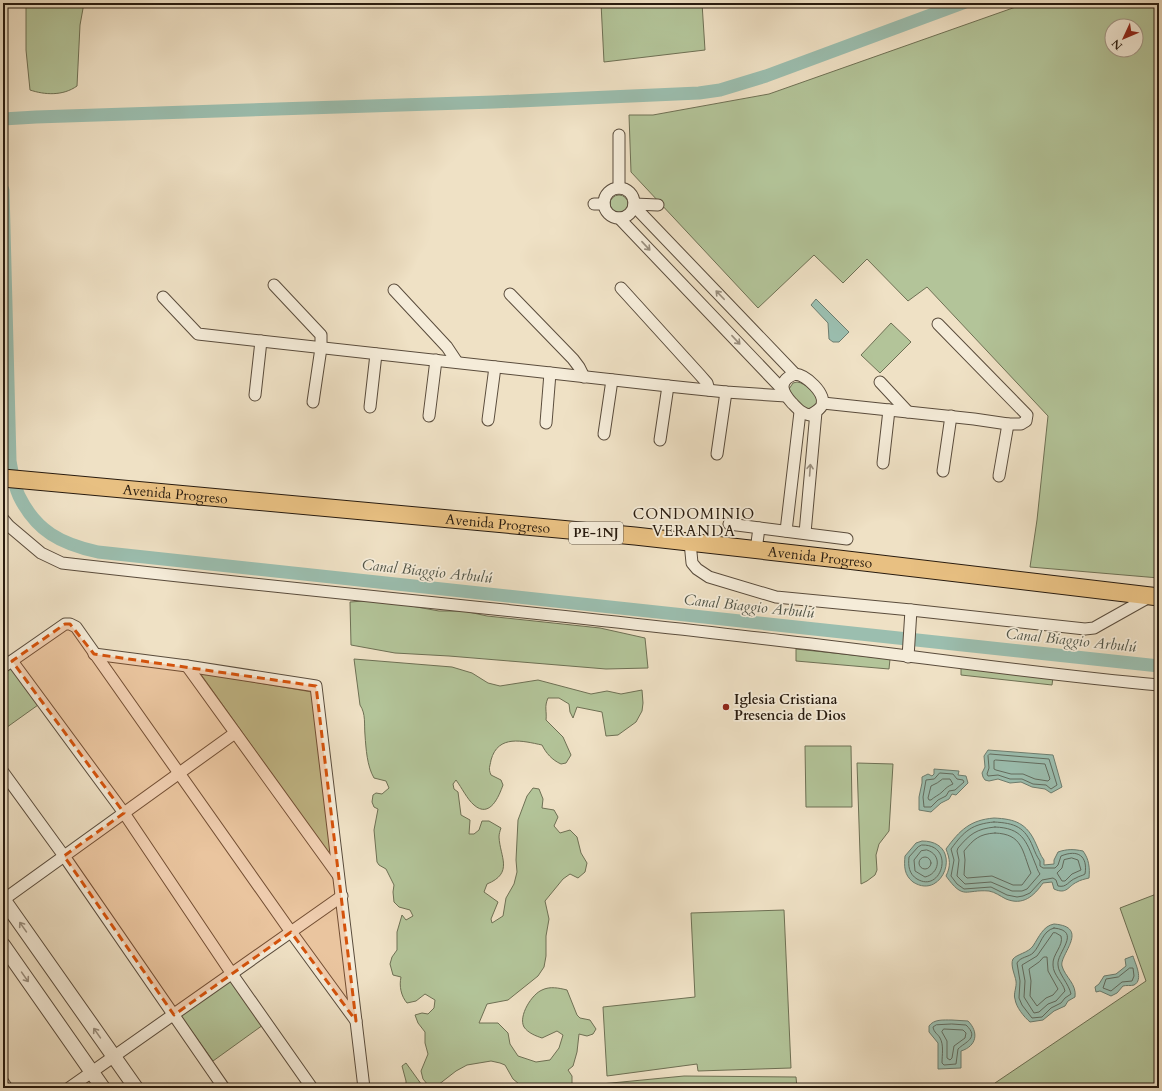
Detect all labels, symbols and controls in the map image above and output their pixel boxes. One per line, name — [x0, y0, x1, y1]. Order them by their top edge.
north arrow — [1104, 18, 1144, 58]
text: N — [1108, 36, 1126, 53]
one-way arrow — [641, 241, 651, 251]
one-way arrow — [716, 291, 725, 301]
one-way arrow — [731, 335, 740, 345]
one-way arrow — [807, 464, 814, 477]
street label: Avenida Progreso — [122, 480, 229, 508]
district label: CONDOMINIO VERANDA — [633, 504, 755, 541]
street label: Avenida Progreso — [445, 509, 552, 538]
road number: PE-1NJ — [569, 522, 623, 544]
street label: Avenida Progreso — [767, 542, 874, 573]
water label: Canal Biaggio Arbulú — [361, 554, 493, 588]
water label: Canal Biaggio Arbulú — [683, 589, 815, 623]
water label: Canal Biaggio Arbulú — [1005, 623, 1137, 657]
place label: Iglesia Cristiana Presencia de Dios — [734, 690, 846, 725]
marker: Iglesia Cristiana Presencia de Dios — [721, 702, 731, 712]
one-way arrow — [19, 921, 27, 932]
one-way arrow — [21, 971, 29, 982]
one-way arrow — [93, 1028, 101, 1039]

